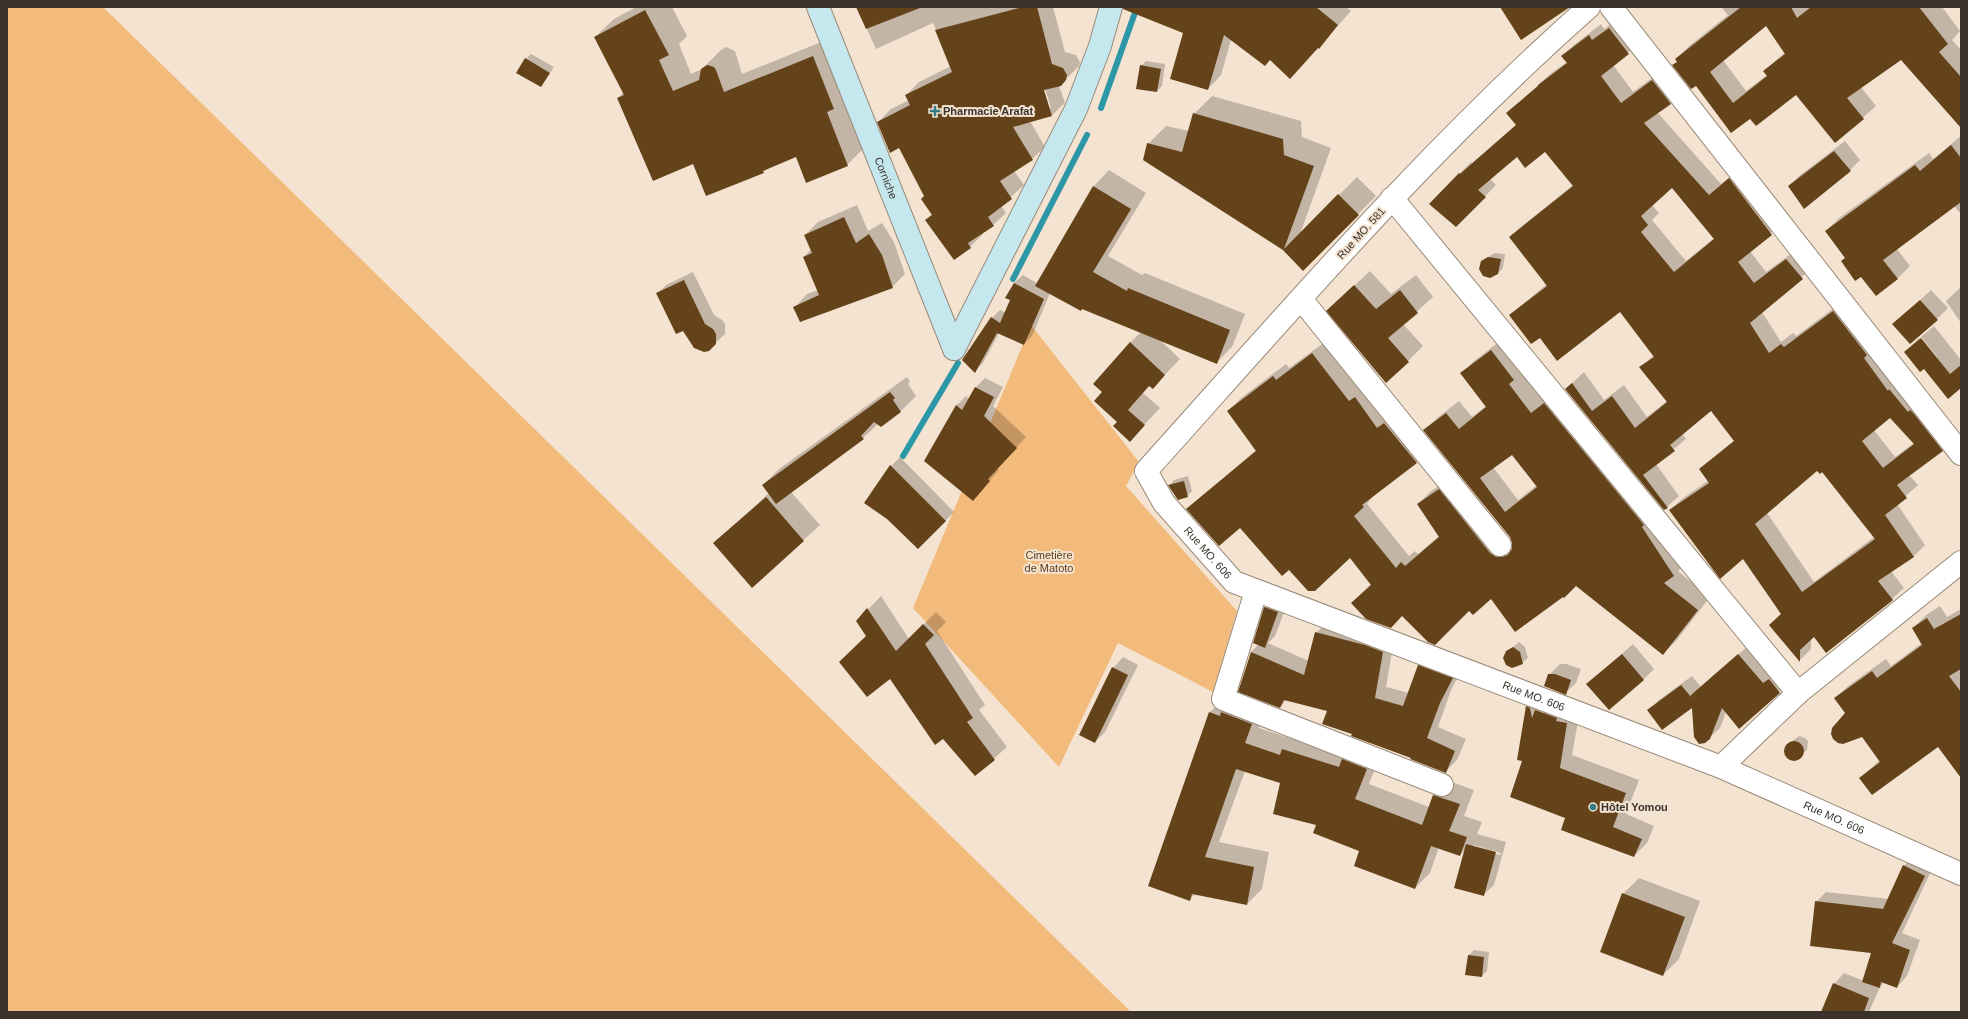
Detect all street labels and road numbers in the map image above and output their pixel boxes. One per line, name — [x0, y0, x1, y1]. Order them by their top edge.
street label: Corniche — [872, 155, 900, 201]
street label: Rue MO. 581 — [1335, 205, 1387, 261]
street label: Rue MO. 606 — [1182, 524, 1234, 581]
street label: Rue MO. 606 — [1501, 679, 1567, 713]
street label: Rue MO. 606 — [1802, 799, 1866, 836]

